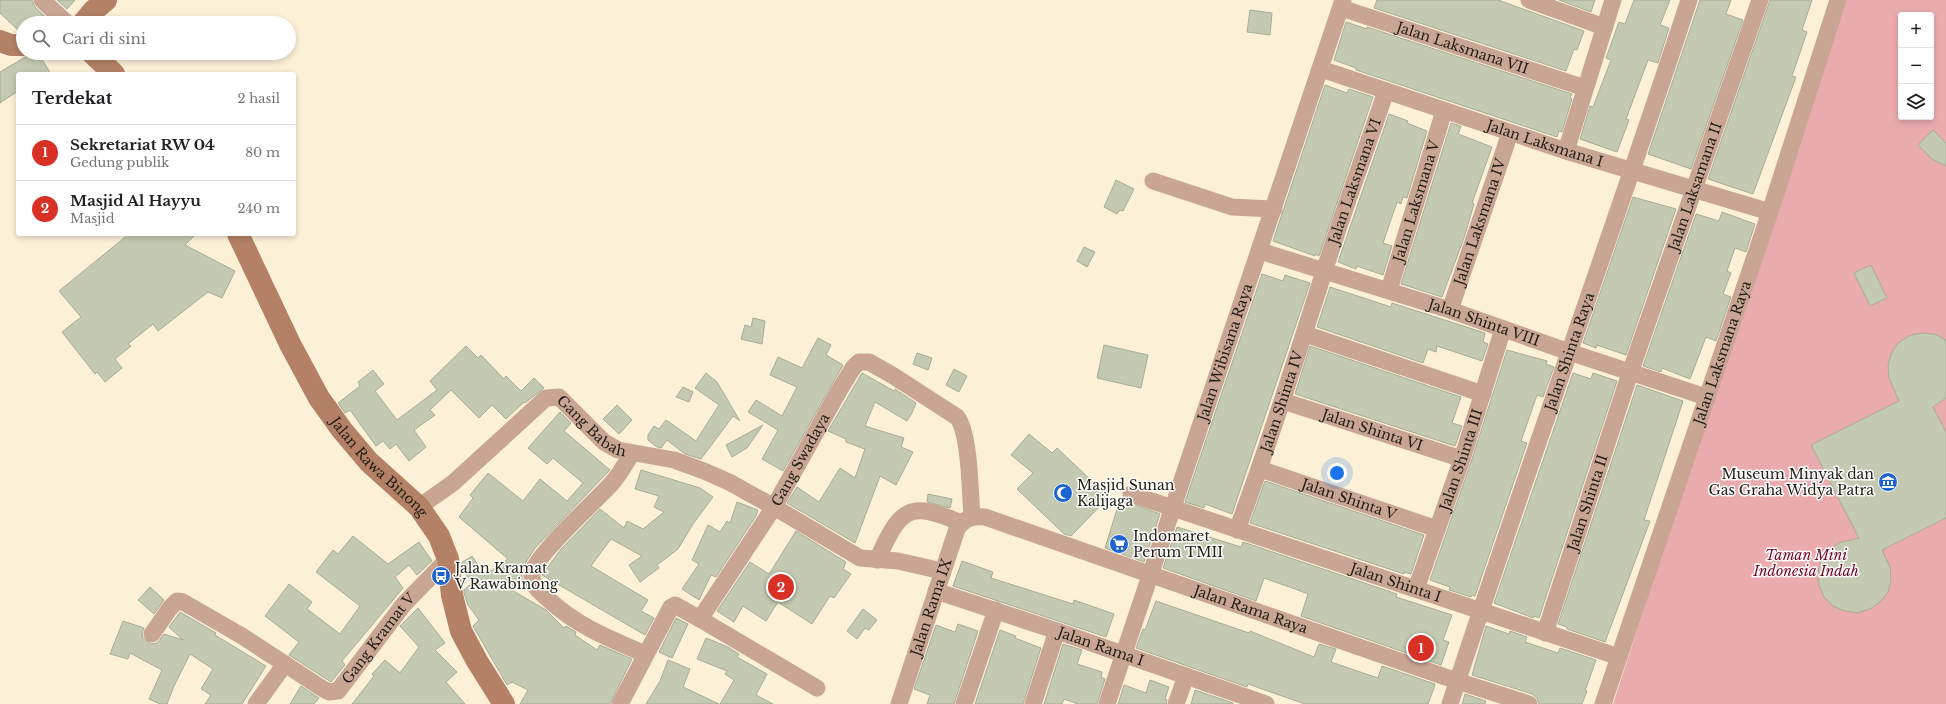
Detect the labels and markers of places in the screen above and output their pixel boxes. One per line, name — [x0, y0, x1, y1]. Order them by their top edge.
place label: Museum Minyak dan Gas Graha Widya Patra — [1709, 465, 1874, 499]
museum icon: Museum Minyak dan Gas Graha Widya Patra — [1877, 471, 1899, 493]
place label: Masjid Sunan Kalijaga — [1077, 476, 1175, 510]
mosque icon: Masjid Sunan Kalijaga — [1052, 482, 1074, 504]
place label: Indomaret Perum TMII — [1133, 527, 1223, 561]
supermarket icon: Indomaret Perum TMII — [1108, 533, 1130, 555]
place label: Jalan Kramat V Rawabinong — [453, 559, 559, 593]
bus stop icon: Jalan Kramat V Rawabinong — [430, 565, 452, 587]
pin: 2 — [768, 572, 794, 602]
pin: 1 — [1408, 633, 1434, 663]

